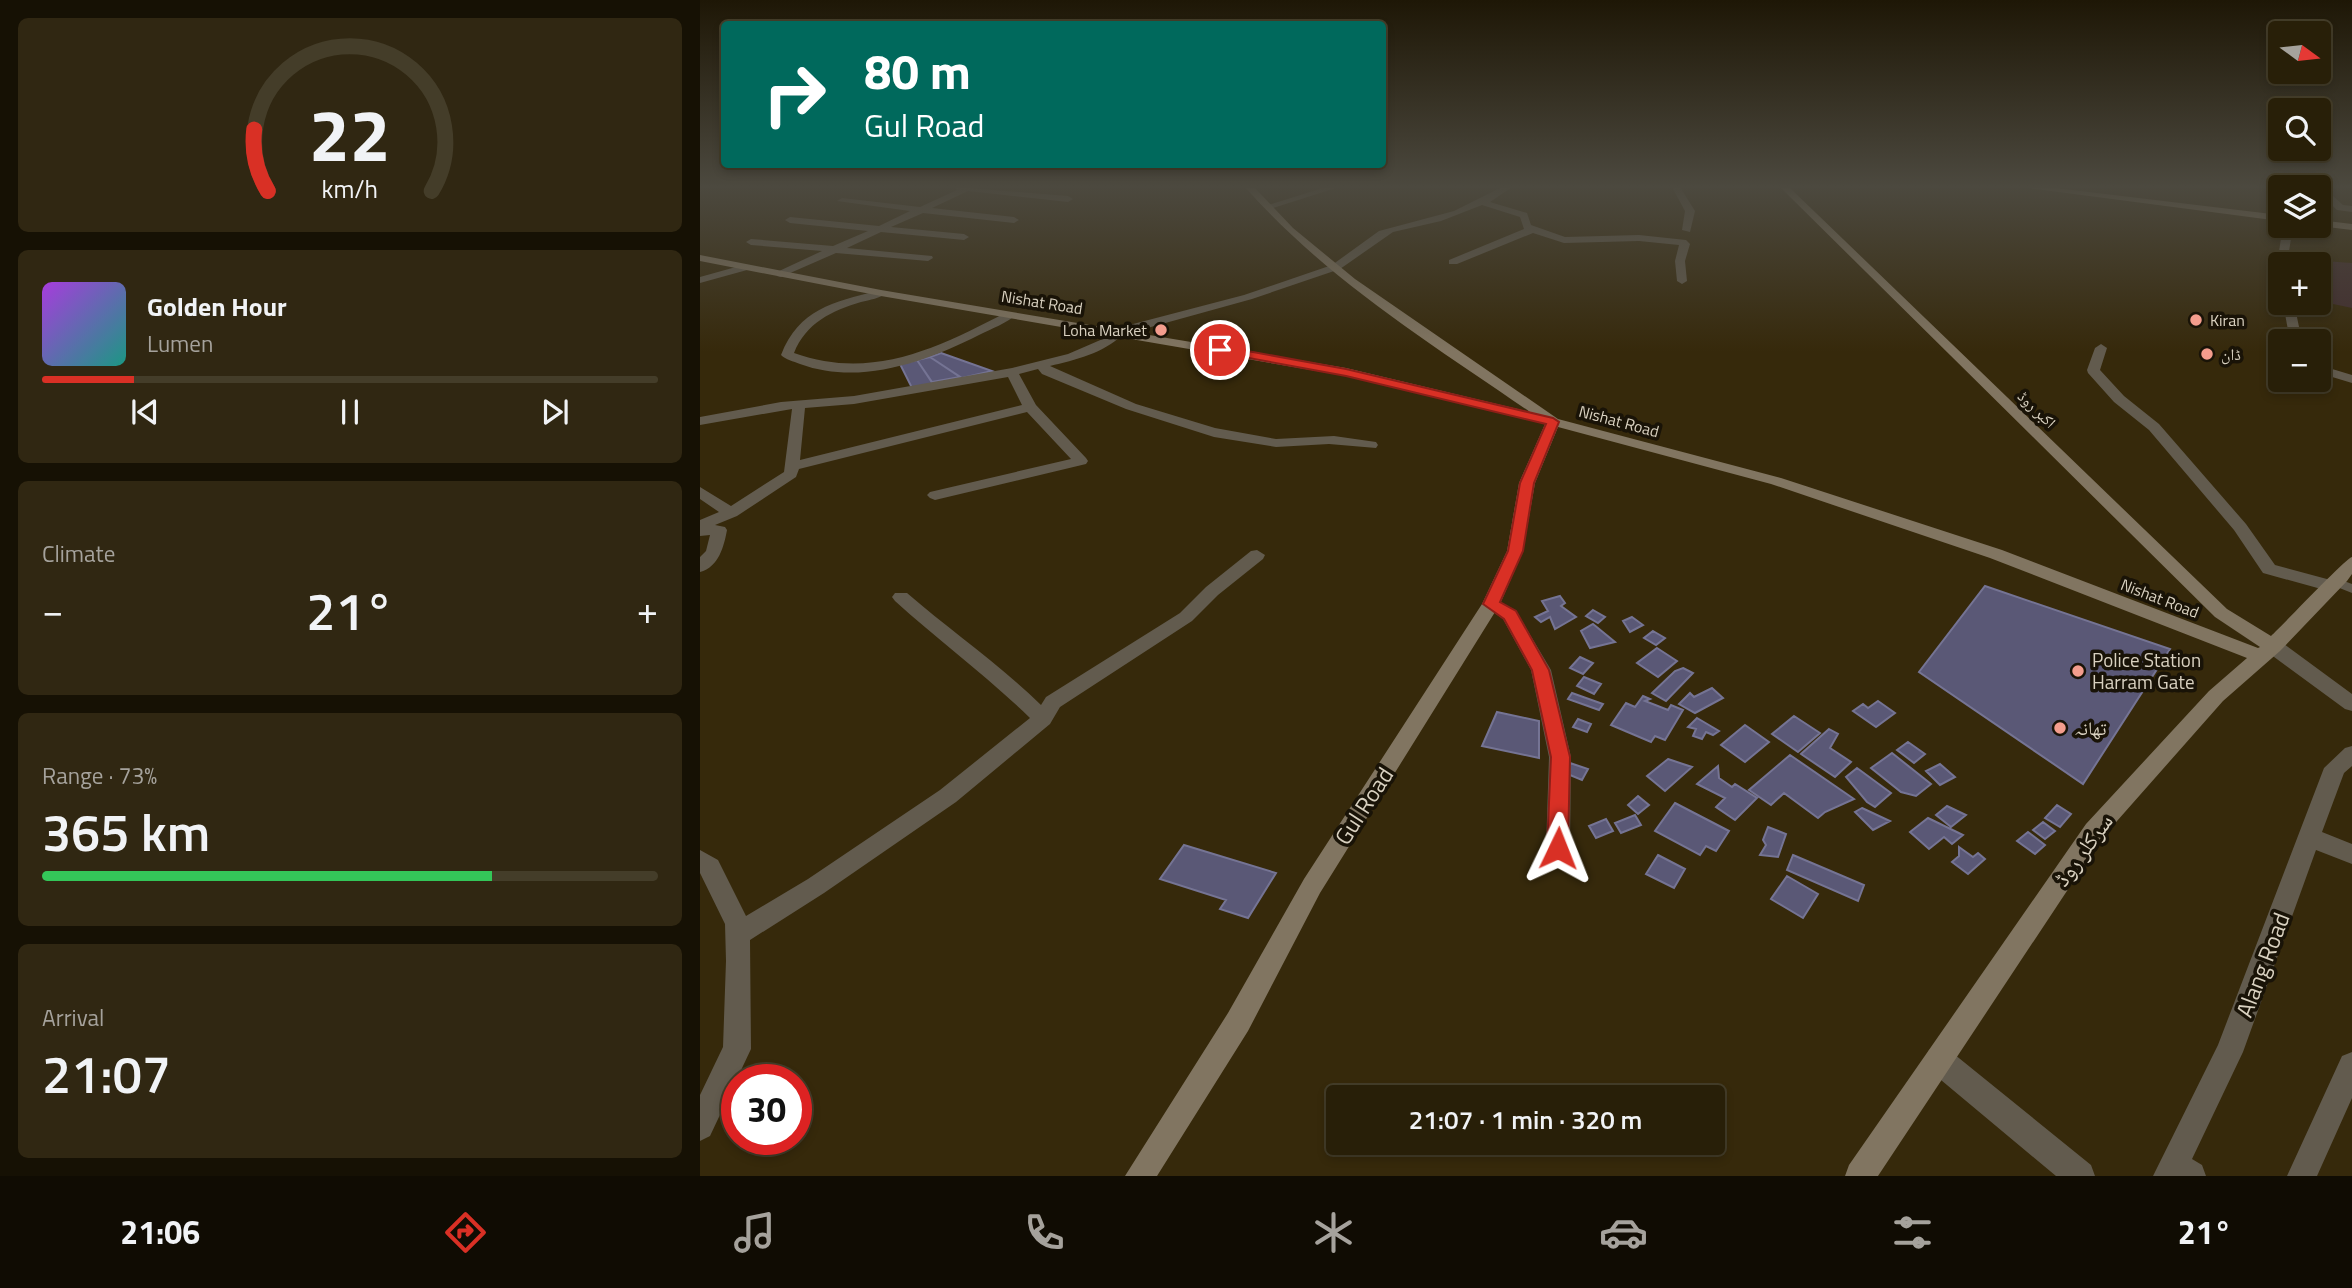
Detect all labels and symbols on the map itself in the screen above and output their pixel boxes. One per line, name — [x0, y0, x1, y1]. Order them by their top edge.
north arrow — [2268, 21, 2331, 84]
street label: Nishat Road — [1000, 284, 1084, 320]
place label: Kiran — [2210, 308, 2245, 332]
marker: Kiran — [2188, 312, 2204, 328]
place label: Loha Market — [1063, 318, 1147, 342]
pin — [1190, 320, 1250, 380]
marker: Loha Market — [1153, 322, 1169, 338]
place label: ڈان — [2221, 342, 2241, 366]
marker: ڈان — [2199, 346, 2215, 362]
street label: اکبر روڈ — [2012, 385, 2062, 433]
street label: Nishat Road — [1576, 399, 1662, 443]
street label: Nishat Road — [2117, 572, 2203, 624]
place label: Police Station Harram Gate — [2092, 645, 2201, 696]
marker: Police Station Harram Gate — [2070, 663, 2086, 679]
place label: تھانہ — [2074, 713, 2107, 742]
marker: تھانہ — [2052, 720, 2068, 736]
street label: Gul Road — [1325, 760, 1402, 852]
street label: سرکلر روڈ — [2044, 806, 2121, 894]
position arrow — [1521, 811, 1595, 885]
street label: Alang Road — [2227, 907, 2299, 1022]
speed limit sign: 30 — [721, 1064, 812, 1155]

